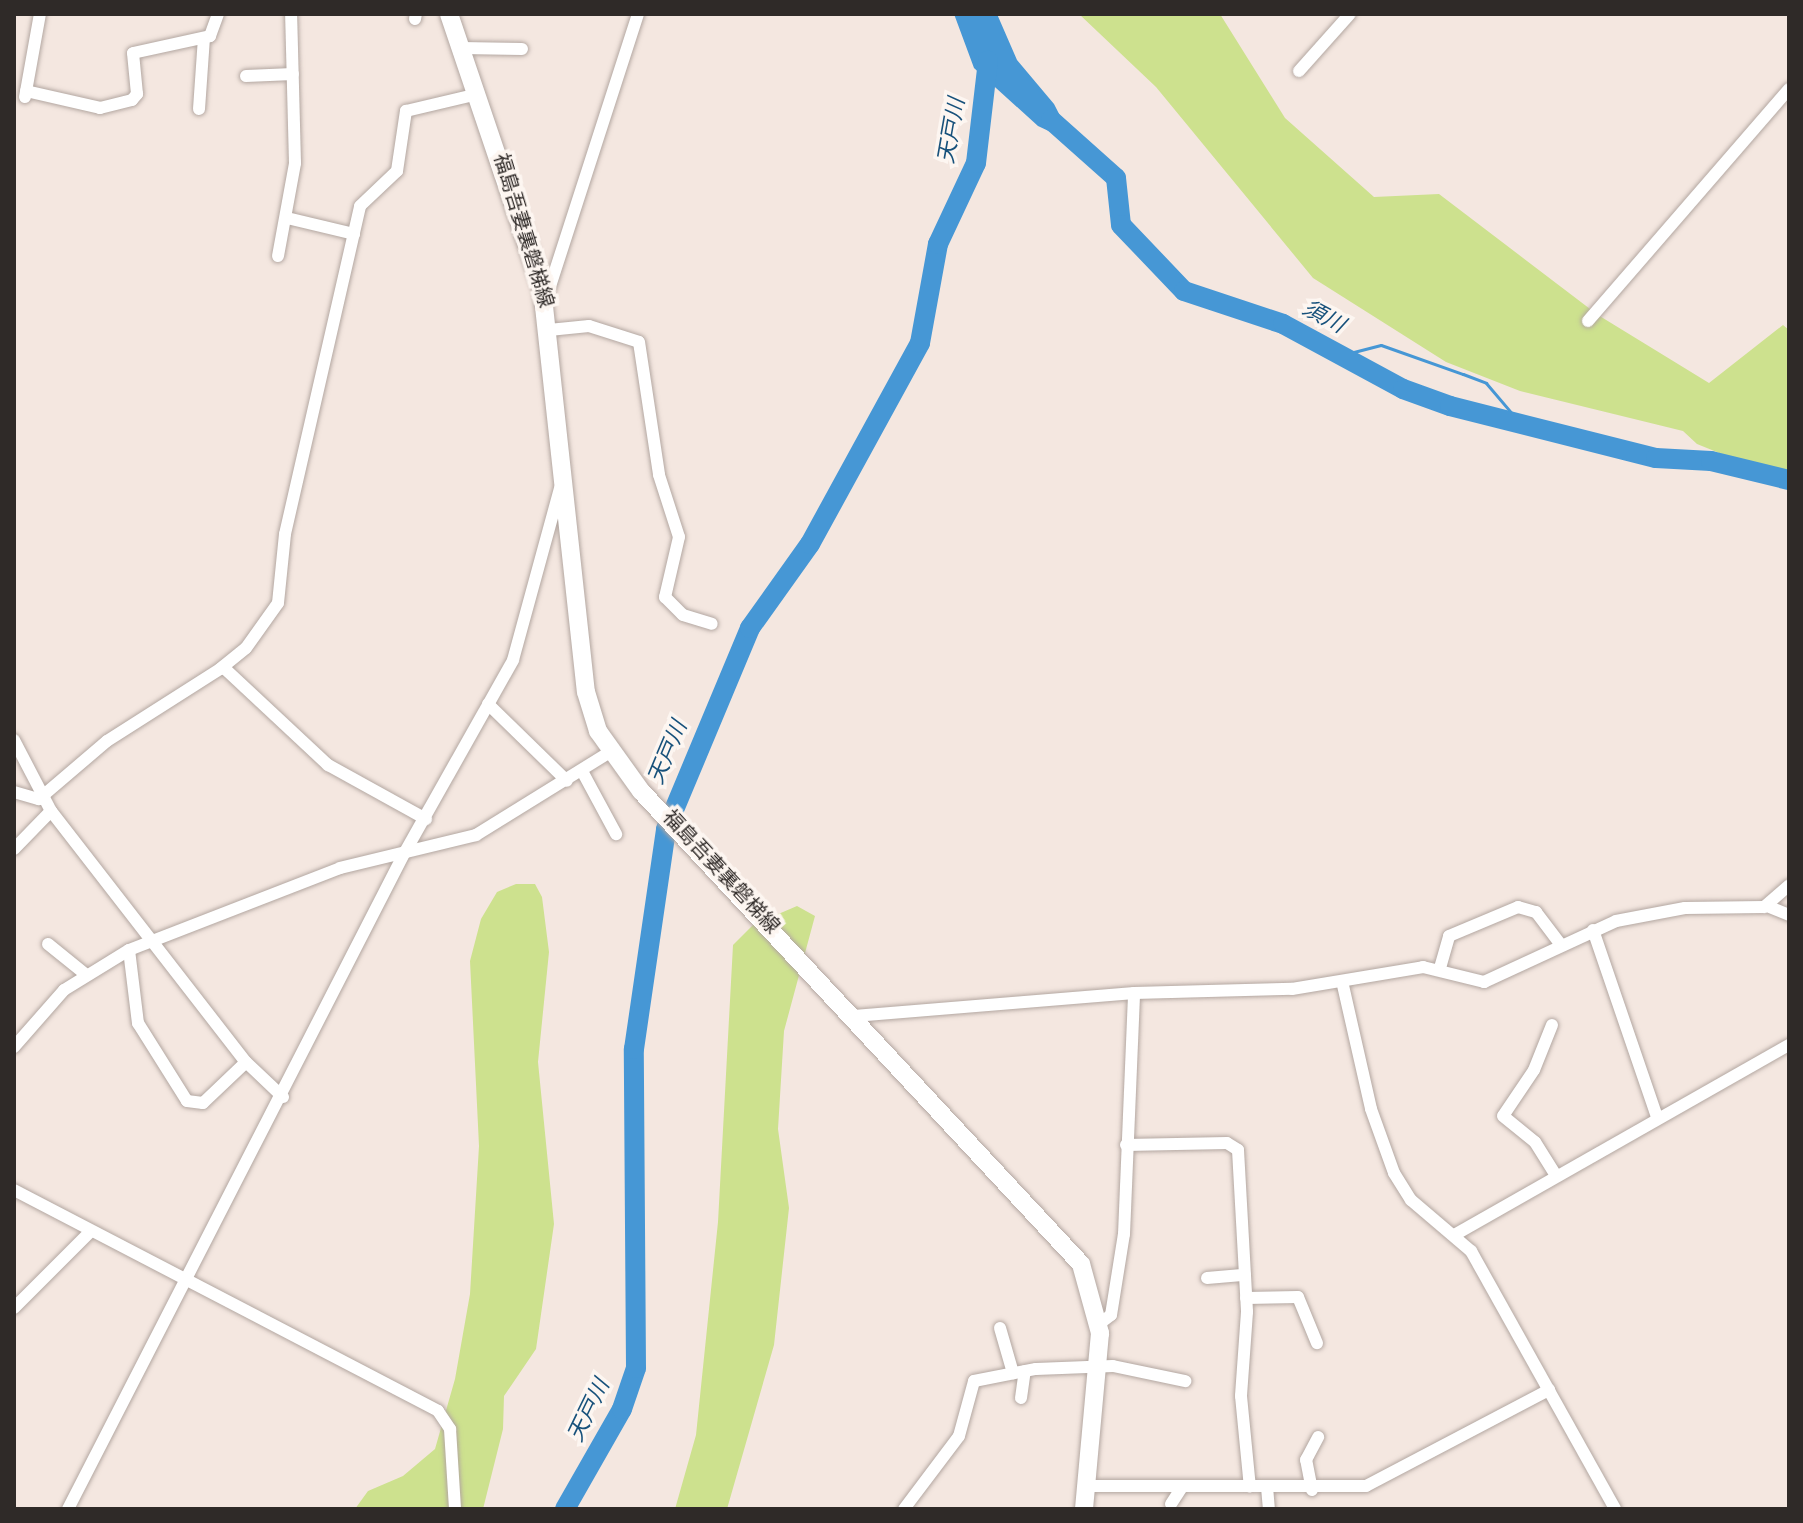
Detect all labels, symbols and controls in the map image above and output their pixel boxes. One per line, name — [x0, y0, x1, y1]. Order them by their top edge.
water label: 天戸川 — [934, 96, 972, 166]
street label: 福島吾妻裏磐梯線 — [487, 151, 557, 311]
water label: 須川 — [1297, 296, 1349, 340]
water label: 天戸川 — [644, 717, 694, 789]
street label: 福島吾妻裏磐梯線 — [657, 806, 783, 940]
water label: 天戸川 — [564, 1376, 616, 1446]

